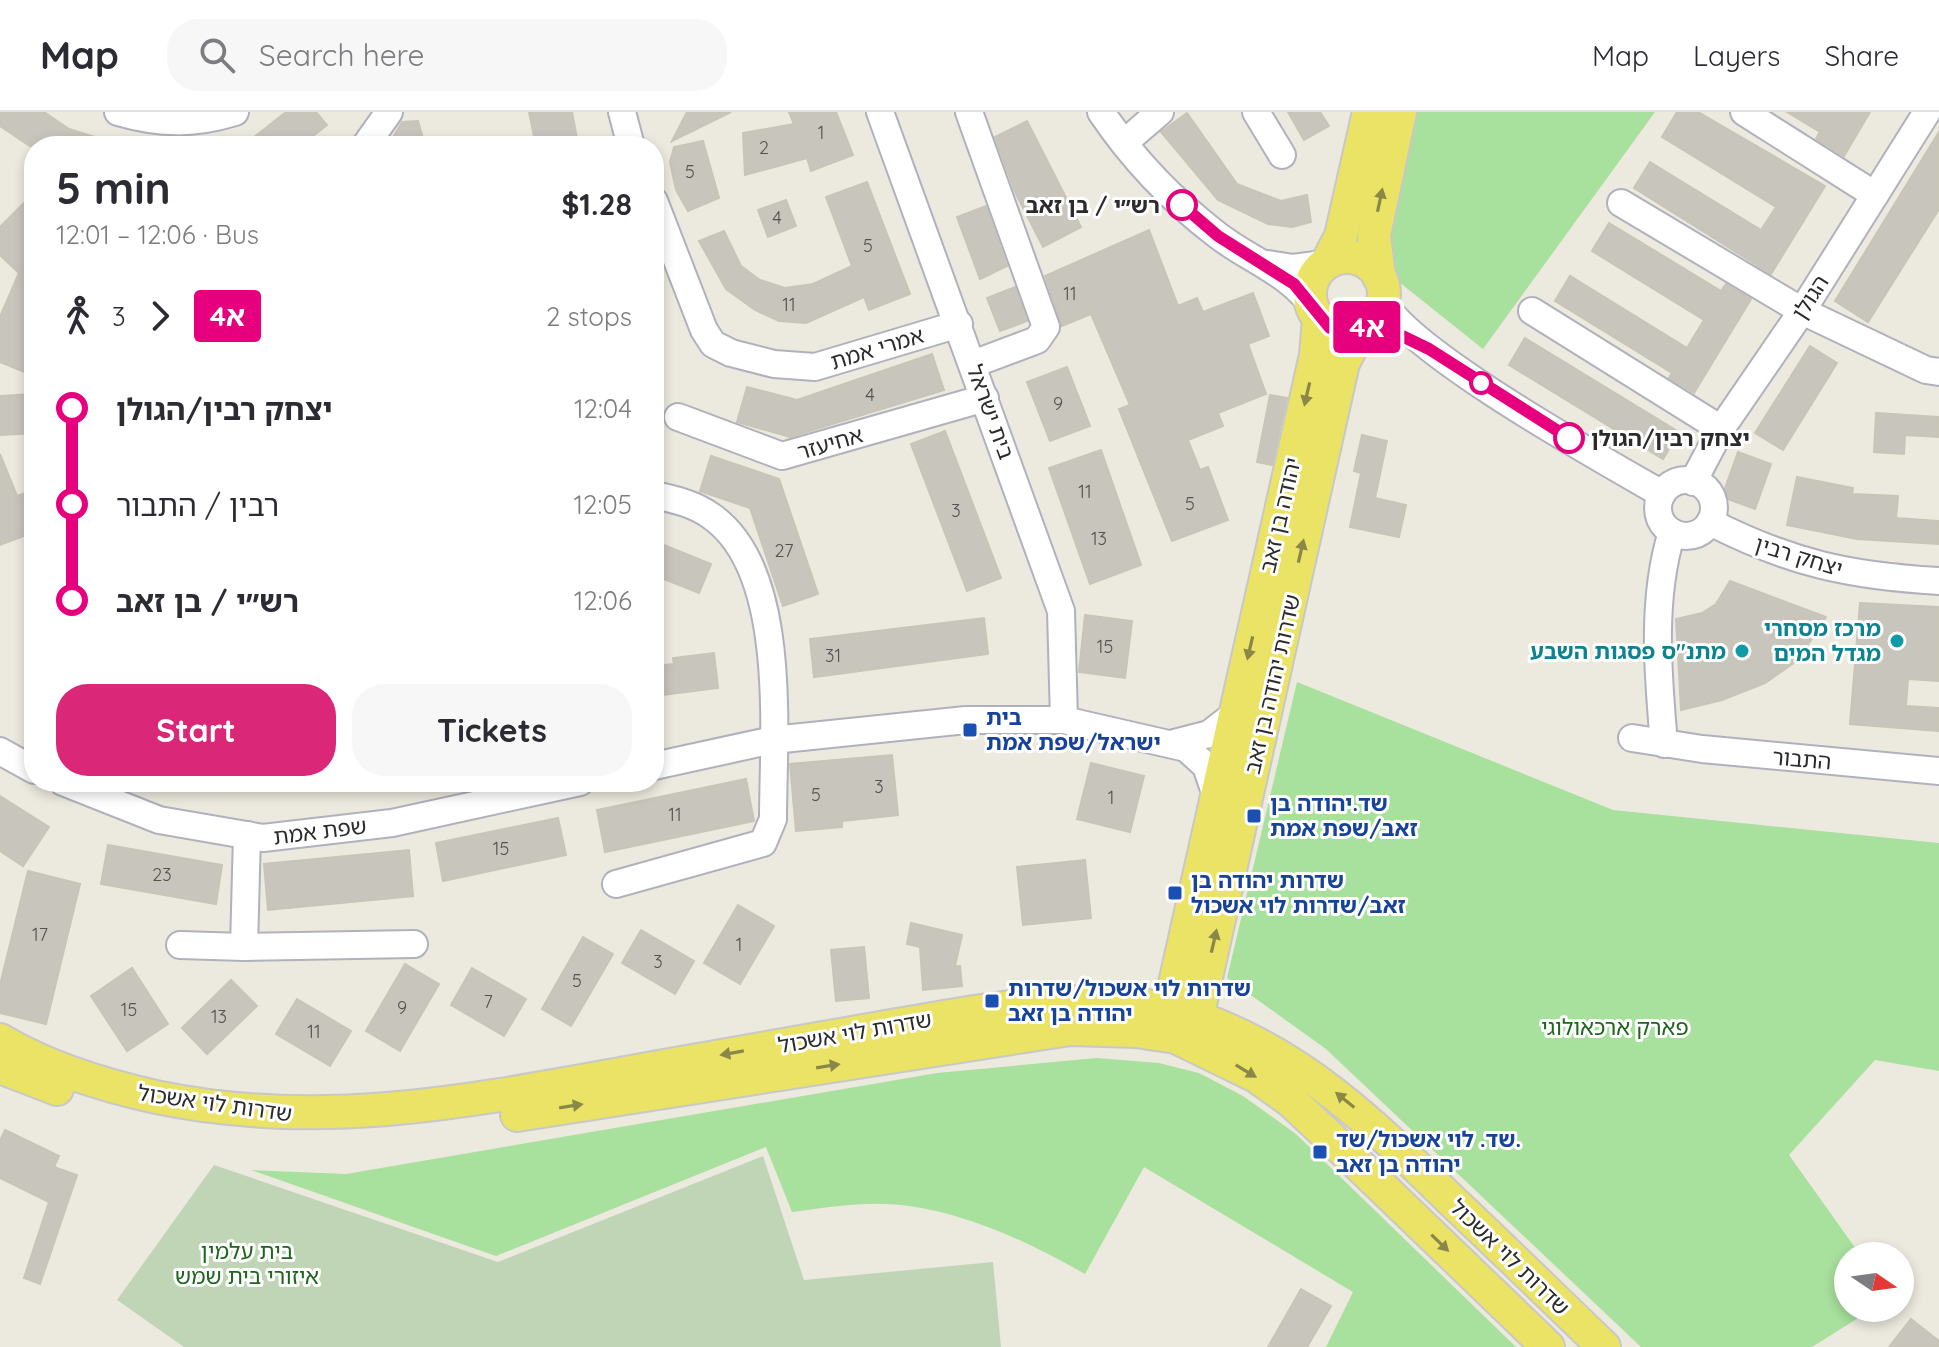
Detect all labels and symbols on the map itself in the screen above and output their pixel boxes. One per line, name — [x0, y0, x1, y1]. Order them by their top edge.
house number: 1 — [818, 121, 824, 144]
house number: 2 — [759, 136, 769, 159]
house number: 5 — [685, 160, 695, 183]
one-way arrow — [1375, 188, 1387, 213]
marker: רש״י / בן זאב — [1167, 190, 1197, 220]
place label: רש״י / בן זאב — [1026, 191, 1160, 219]
house number: 4 — [772, 206, 782, 229]
house number: 5 — [863, 234, 873, 257]
street label: הגולן — [1785, 270, 1835, 324]
house number: 11 — [1063, 282, 1077, 305]
house number: 11 — [782, 293, 796, 316]
line badge: 4א — [1331, 301, 1403, 353]
street label: אמרי אמת — [827, 321, 927, 375]
street label: בית ישראל — [961, 361, 1021, 463]
unlabelled marker — [1470, 372, 1492, 394]
one-way arrow — [1300, 382, 1313, 407]
house number: 4 — [865, 383, 875, 406]
house number: 9 — [1053, 392, 1063, 415]
street label: אחיעזר — [794, 420, 866, 466]
marker: יצחק רבין/הגולן — [1554, 423, 1584, 453]
place label: יצחק רבין/הגולן — [1591, 424, 1750, 452]
street label: יהודה בן זאב — [1253, 455, 1307, 575]
house number: 11 — [1078, 480, 1092, 503]
house number: 5 — [1185, 492, 1195, 515]
house number: 3 — [951, 499, 961, 522]
house number: 13 — [1091, 527, 1107, 550]
street label: יצחק רבין — [1752, 529, 1846, 583]
one-way arrow — [1295, 538, 1308, 563]
house number: 27 — [775, 539, 793, 562]
street label: שדרות יהודה בן זאב — [1238, 591, 1306, 777]
place label: מרכז מסחרי מגדל המים — [1764, 614, 1881, 667]
marker: מרכז מסחרי מגדל המים — [1888, 632, 1906, 650]
house number: 15 — [1097, 635, 1113, 658]
one-way arrow — [1243, 635, 1256, 660]
place label: מתנ"ס פסגות השבע — [1530, 637, 1726, 665]
marker: מתנ"ס פסגות השבע — [1733, 642, 1751, 660]
house number: 31 — [825, 644, 841, 667]
place label: בית ישראל/שפת אמת — [986, 703, 1161, 756]
marker: בית ישראל/שפת אמת — [961, 721, 979, 739]
street label: התבור — [1771, 742, 1833, 776]
house number: 3 — [874, 775, 884, 798]
house number: 5 — [811, 783, 821, 806]
house number: 1 — [1108, 786, 1114, 809]
place label: שד.יהודה בן זאב/שפת אמת — [1270, 789, 1418, 842]
house number: 11 — [668, 803, 682, 826]
marker: שד.יהודה בן זאב/שפת אמת — [1245, 807, 1263, 825]
street label: שפת אמת — [272, 811, 368, 851]
house number: 15 — [493, 837, 509, 860]
house number: 23 — [152, 863, 172, 886]
place label: שדרות יהודה בן זאב/שדרות לוי אשכול — [1191, 866, 1406, 919]
marker: שדרות יהודה בן זאב/שדרות לוי אשכול — [1166, 884, 1184, 902]
house number: 17 — [32, 923, 48, 946]
one-way arrow — [1208, 929, 1221, 954]
house number: 1 — [736, 933, 742, 956]
house number: 3 — [653, 950, 663, 973]
house number: 5 — [572, 969, 582, 992]
place label: שדרות לוי אשכול/שדרות יהודה בן זאב — [1008, 974, 1251, 1027]
house number: 7 — [483, 990, 493, 1013]
marker: שדרות לוי אשכול/שדרות יהודה בן זאב — [983, 992, 1001, 1010]
house number: 9 — [397, 996, 407, 1019]
house number: 15 — [121, 998, 137, 1021]
house number: 13 — [211, 1005, 227, 1028]
street label: שדרות לוי אשכול — [776, 1005, 934, 1059]
park label: פארק ארכאולוגי — [1541, 1013, 1689, 1041]
house number: 11 — [307, 1020, 321, 1043]
one-way arrow — [719, 1048, 744, 1060]
one-way arrow — [816, 1059, 841, 1072]
one-way arrow — [1235, 1063, 1257, 1077]
street label: שדרות לוי אשכול — [136, 1078, 294, 1128]
one-way arrow — [1335, 1092, 1355, 1108]
one-way arrow — [559, 1099, 584, 1112]
place label: שד. לוי אשכול/שד. יהודה בן זאב — [1336, 1125, 1521, 1178]
marker: שד. לוי אשכול/שד. יהודה בן זאב — [1311, 1143, 1329, 1161]
street label: שדרות לוי אשכול — [1444, 1193, 1576, 1321]
one-way arrow — [1430, 1234, 1449, 1252]
park label: בית עלמין איזורי בית שמש — [175, 1237, 319, 1290]
north arrow — [1834, 1242, 1914, 1322]

